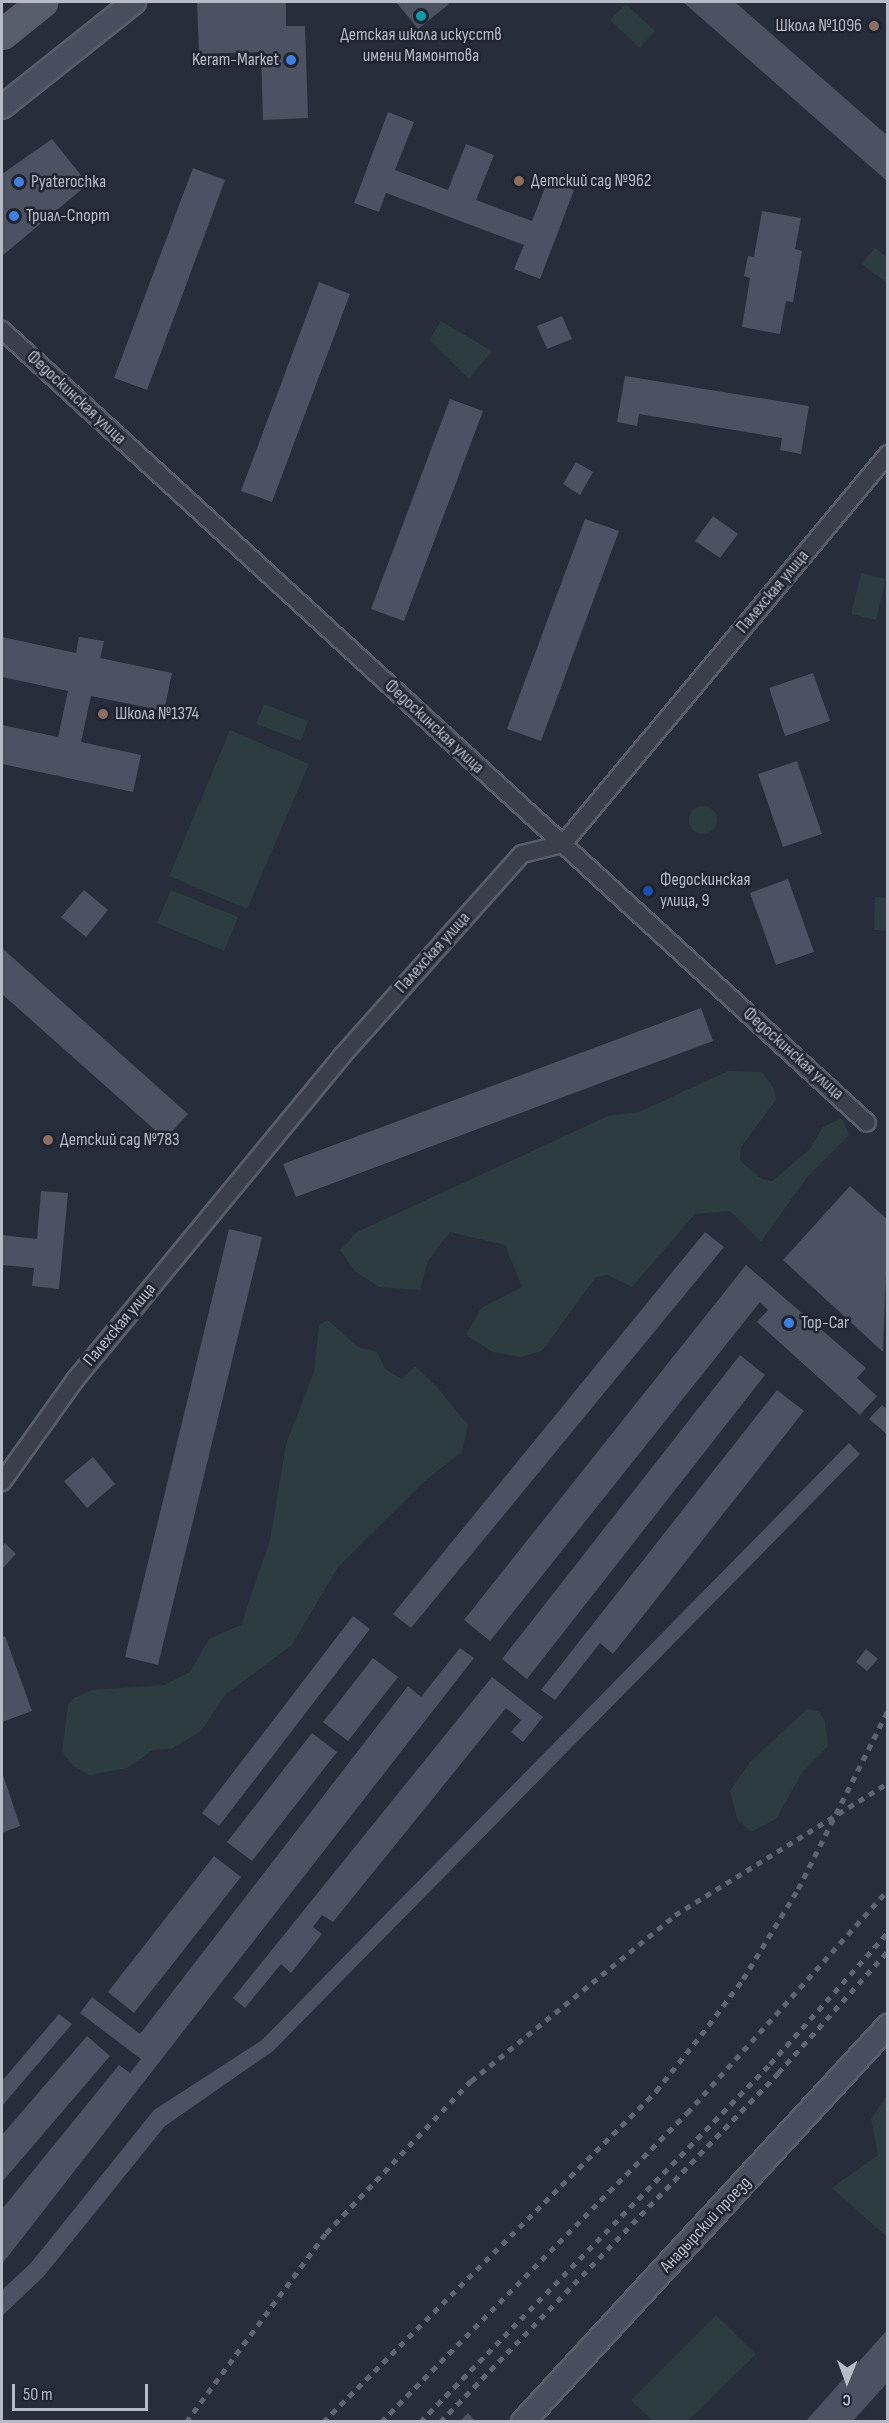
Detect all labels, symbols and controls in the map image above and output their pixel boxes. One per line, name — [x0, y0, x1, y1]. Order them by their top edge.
marker: Детская школа искусств имени Мамонтова — [414, 9, 428, 23]
place label: Школа №1096 — [776, 15, 862, 37]
marker: Школа №1096 — [867, 19, 881, 33]
place label: Детская школа искусств имени Мамонтова — [340, 25, 502, 68]
place label: Keram-Market — [192, 49, 279, 71]
marker: Keram-Market — [284, 53, 298, 67]
place label: Детский сад №962 — [531, 170, 652, 192]
place label: Pyaterochka — [31, 171, 106, 193]
marker: Детский сад №962 — [512, 174, 526, 188]
marker: Pyaterochka — [12, 175, 26, 189]
place label: Триал-Спорт — [26, 205, 110, 227]
marker: Триал-Спорт — [7, 209, 21, 223]
street label: Федоскинская улица — [22, 346, 130, 450]
street label: Палехская улица — [732, 546, 814, 638]
street label: Федоскинская улица — [380, 675, 488, 779]
place label: Школа №1374 — [115, 703, 199, 725]
marker: Школа №1374 — [96, 707, 110, 721]
place label: Федоскинская улица, 9 — [660, 870, 751, 912]
marker: Федоскинская улица, 9 — [641, 884, 655, 898]
street label: Палехская улица — [391, 908, 475, 998]
street label: Федоскинская улица — [738, 1003, 848, 1105]
place label: Детский сад №783 — [60, 1129, 180, 1151]
marker: Детский сад №783 — [41, 1133, 55, 1147]
street label: Палехская улица — [79, 1279, 161, 1371]
place label: Top-Car — [801, 1312, 849, 1334]
marker: Top-Car — [782, 1316, 796, 1330]
street label: Анадырский проезд — [656, 2173, 756, 2277]
north arrow — [817, 2351, 877, 2411]
scale bar — [15, 2372, 152, 2410]
text: 50 m — [23, 2384, 53, 2405]
text: С — [842, 2390, 851, 2409]

